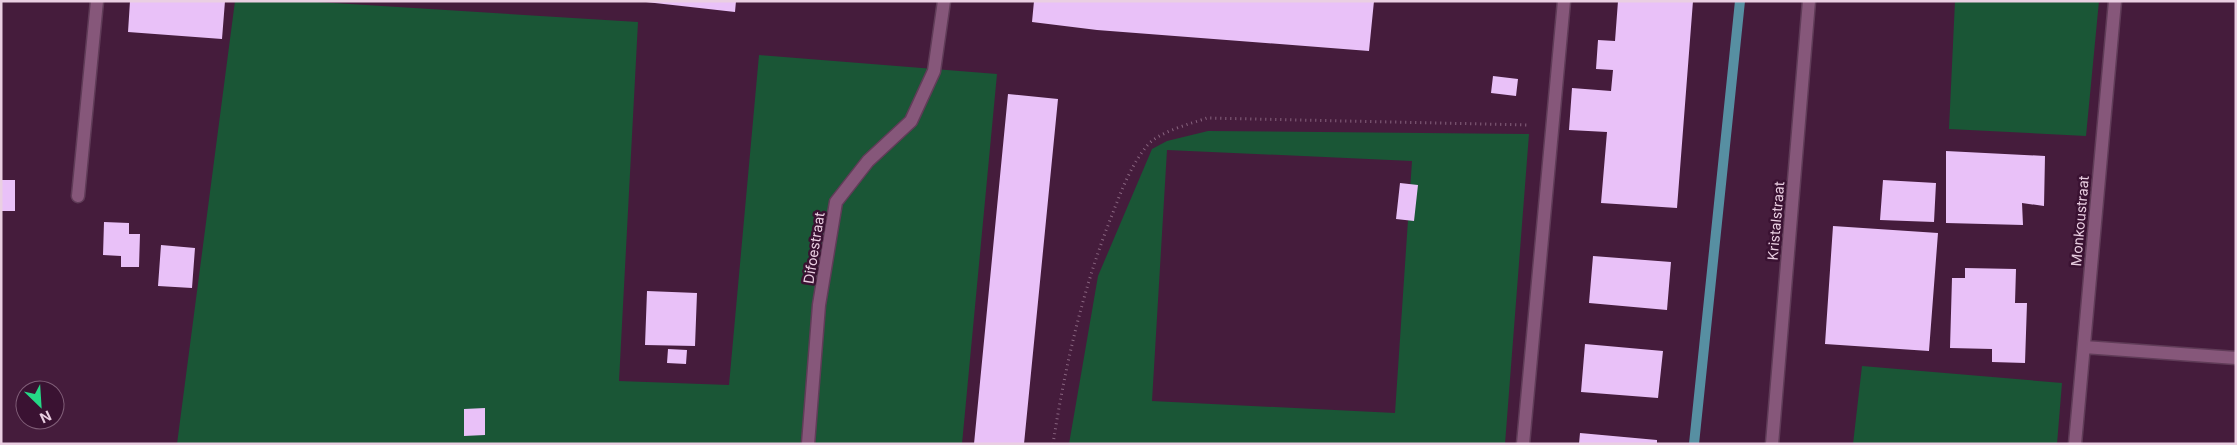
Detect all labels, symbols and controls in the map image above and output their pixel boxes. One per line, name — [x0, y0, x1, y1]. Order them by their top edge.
street label: Monkoustraat — [2067, 175, 2092, 267]
street label: Kristalstraat — [1764, 180, 1787, 261]
street label: Difoestraat — [799, 210, 828, 285]
north arrow — [15, 380, 65, 430]
text: N — [37, 407, 54, 427]

